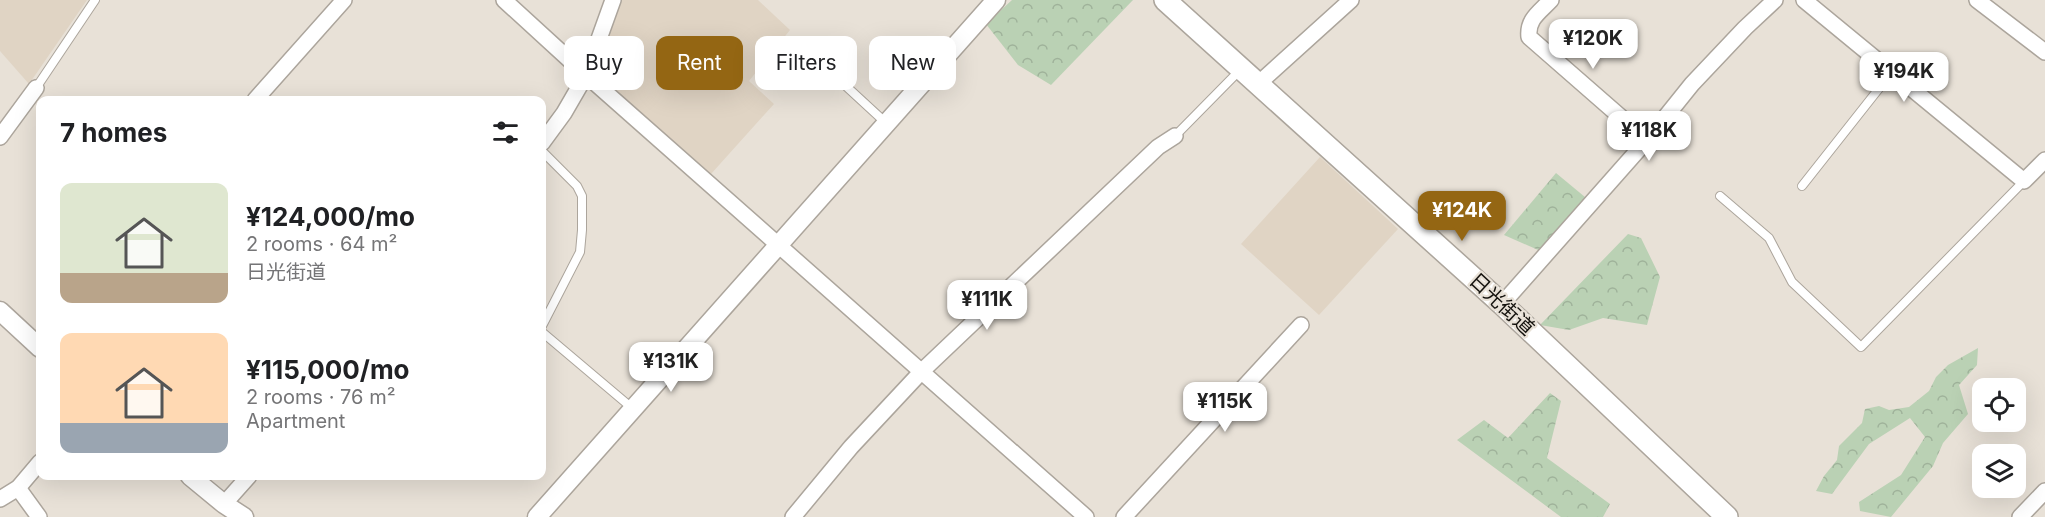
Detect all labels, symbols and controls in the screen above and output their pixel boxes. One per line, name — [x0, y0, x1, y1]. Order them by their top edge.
pin: ¥120K — [1551, 19, 1635, 70]
text: ¥120K — [1563, 26, 1623, 50]
chip: Buy — [564, 36, 644, 90]
chip: Rent — [656, 36, 743, 90]
chip: Filters — [755, 36, 857, 90]
chip: New — [869, 36, 956, 90]
pin: ¥194K — [1862, 52, 1946, 103]
text: ¥194K — [1874, 59, 1934, 83]
pin: ¥118K — [1607, 111, 1691, 162]
icon: filters — [489, 116, 522, 149]
text: 7 homes — [60, 117, 167, 148]
text: ¥118K — [1621, 118, 1677, 142]
pin: ¥124K — [1420, 191, 1504, 242]
text: ¥124K — [1432, 198, 1492, 222]
text: ¥124,000/mo — [246, 201, 415, 232]
icon: home — [108, 207, 180, 279]
text: 2 rooms · 64 m² — [246, 232, 397, 256]
text: 日光街道 — [246, 260, 326, 284]
street label: 日光街道 — [1465, 268, 1539, 340]
pin: ¥111K — [945, 280, 1029, 331]
text: ¥111K — [961, 287, 1013, 311]
pin: ¥131K — [629, 342, 713, 393]
text: ¥131K — [643, 349, 699, 373]
text: ¥115,000/mo — [246, 354, 410, 385]
icon: home — [108, 357, 180, 429]
map controls — [1972, 378, 2026, 498]
button: locate — [1972, 378, 2026, 432]
pin: ¥115K — [1183, 382, 1267, 433]
text: 2 rooms · 76 m² — [246, 385, 395, 409]
text: ¥115K — [1197, 389, 1253, 413]
text: Apartment — [246, 409, 345, 433]
button: layers — [1972, 444, 2026, 498]

